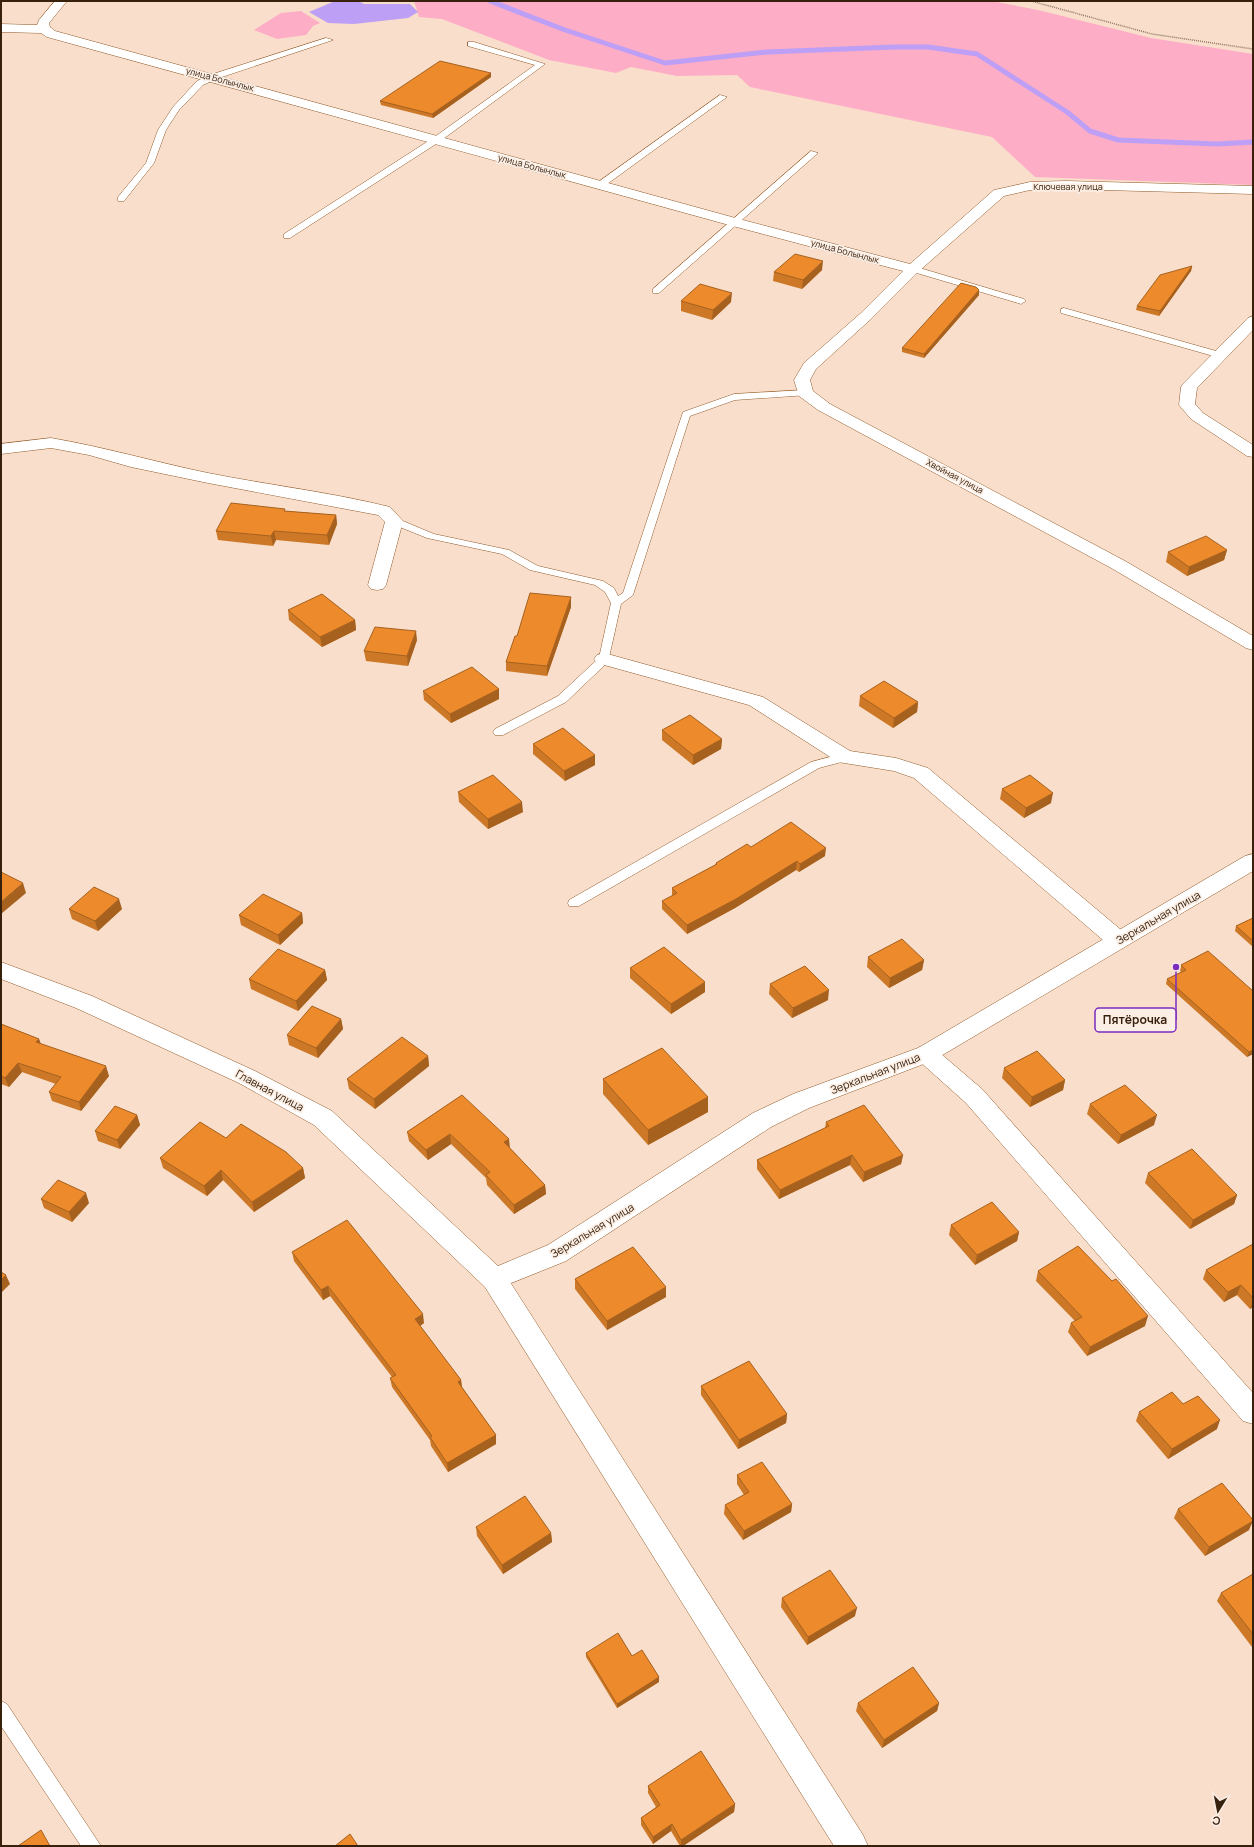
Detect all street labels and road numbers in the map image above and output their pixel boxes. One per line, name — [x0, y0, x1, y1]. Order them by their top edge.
street label: улица Болынлык — [184, 64, 256, 94]
street label: улица Болынлык — [496, 151, 568, 181]
street label: Ключевая улица — [1033, 180, 1103, 193]
street label: улица Болынлык — [809, 236, 881, 266]
street label: Хвойная улица — [924, 455, 986, 497]
street label: Зеркальная улица — [1113, 887, 1203, 947]
street label: Зеркальная улица — [828, 1049, 922, 1097]
street label: Главная улица — [233, 1066, 307, 1114]
street label: Зеркальная улица — [547, 1199, 637, 1261]

